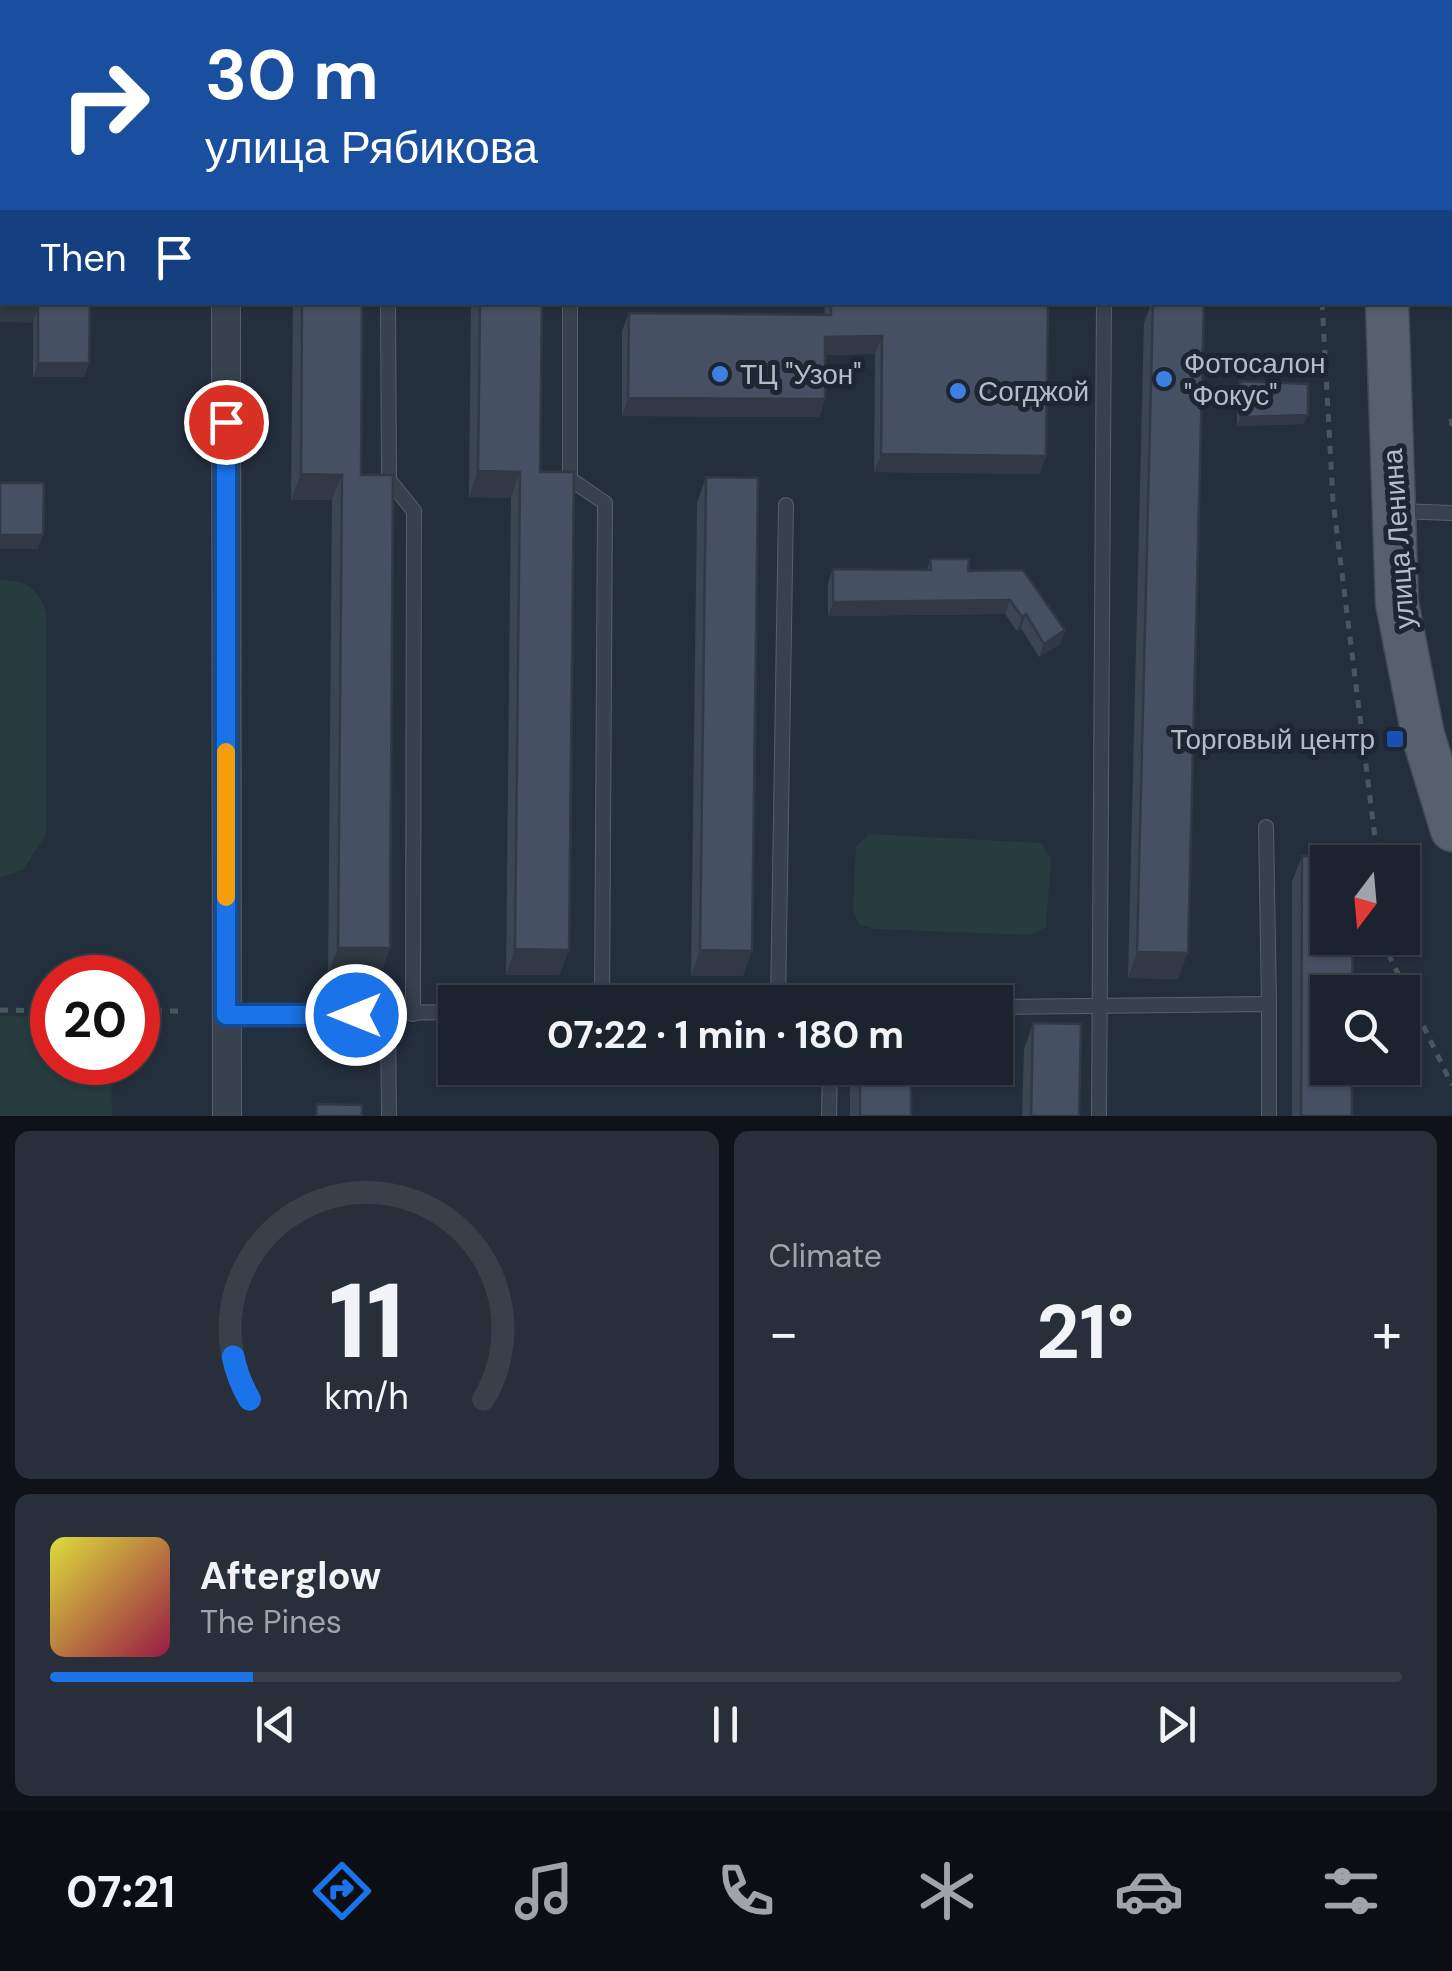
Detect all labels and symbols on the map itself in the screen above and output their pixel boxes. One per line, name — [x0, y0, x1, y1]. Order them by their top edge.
place label: Фотосалон "Фокус" — [1184, 345, 1326, 414]
place label: ТЦ "Узон" — [740, 356, 861, 393]
marker: ТЦ "Узон" — [709, 363, 731, 385]
marker: Фотосалон "Фокус" — [1153, 368, 1175, 390]
place label: Согджой — [978, 373, 1089, 410]
pin — [184, 380, 269, 465]
marker: Согджой — [947, 380, 969, 402]
street label: улица Ленина — [1374, 447, 1423, 630]
place label: Торговый центр — [1171, 721, 1375, 758]
marker: Торговый центр — [1384, 728, 1406, 750]
north arrow — [1310, 845, 1420, 955]
speed limit sign: 20 — [30, 955, 160, 1085]
position arrow — [304, 963, 408, 1067]

